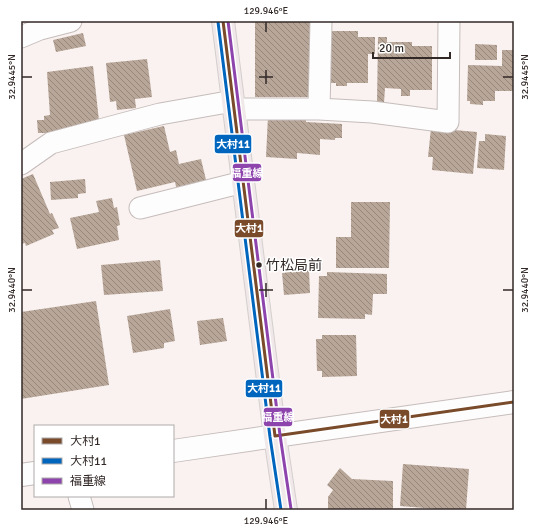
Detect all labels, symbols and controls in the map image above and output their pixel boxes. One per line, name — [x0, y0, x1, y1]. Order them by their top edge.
text: 129.946°E — [244, 5, 289, 17]
scale bar — [373, 34, 450, 60]
text: 20 m — [379, 41, 404, 56]
text: 32.9445°N — [6, 54, 18, 100]
text: 32.9445°N — [519, 54, 531, 100]
line badge: 大村11 — [214, 134, 252, 154]
text: 大村11 — [216, 138, 250, 151]
line badge: 福重線 — [232, 163, 262, 182]
text: 福重線 — [231, 167, 264, 180]
line badge: 大村1 — [234, 219, 264, 238]
text: 大村1 — [235, 222, 263, 235]
place label: 竹松局前 — [266, 257, 322, 274]
marker: 竹松局前 — [254, 260, 264, 270]
text: 32.9440°N — [6, 267, 18, 313]
text: 32.9440°N — [519, 267, 531, 313]
line badge: 大村11 — [245, 379, 283, 398]
text: 大村11 — [247, 382, 281, 395]
line badge: 福重線 — [263, 407, 293, 427]
line badge: 大村1 — [379, 409, 410, 429]
text: 福重線 — [262, 411, 295, 424]
text: 大村1 — [380, 413, 408, 426]
legend — [34, 425, 174, 497]
text: 大村1 — [70, 434, 100, 449]
text: 大村11 — [70, 454, 107, 469]
text: 福重線 — [70, 474, 106, 489]
text: 129.946°E — [244, 515, 289, 527]

